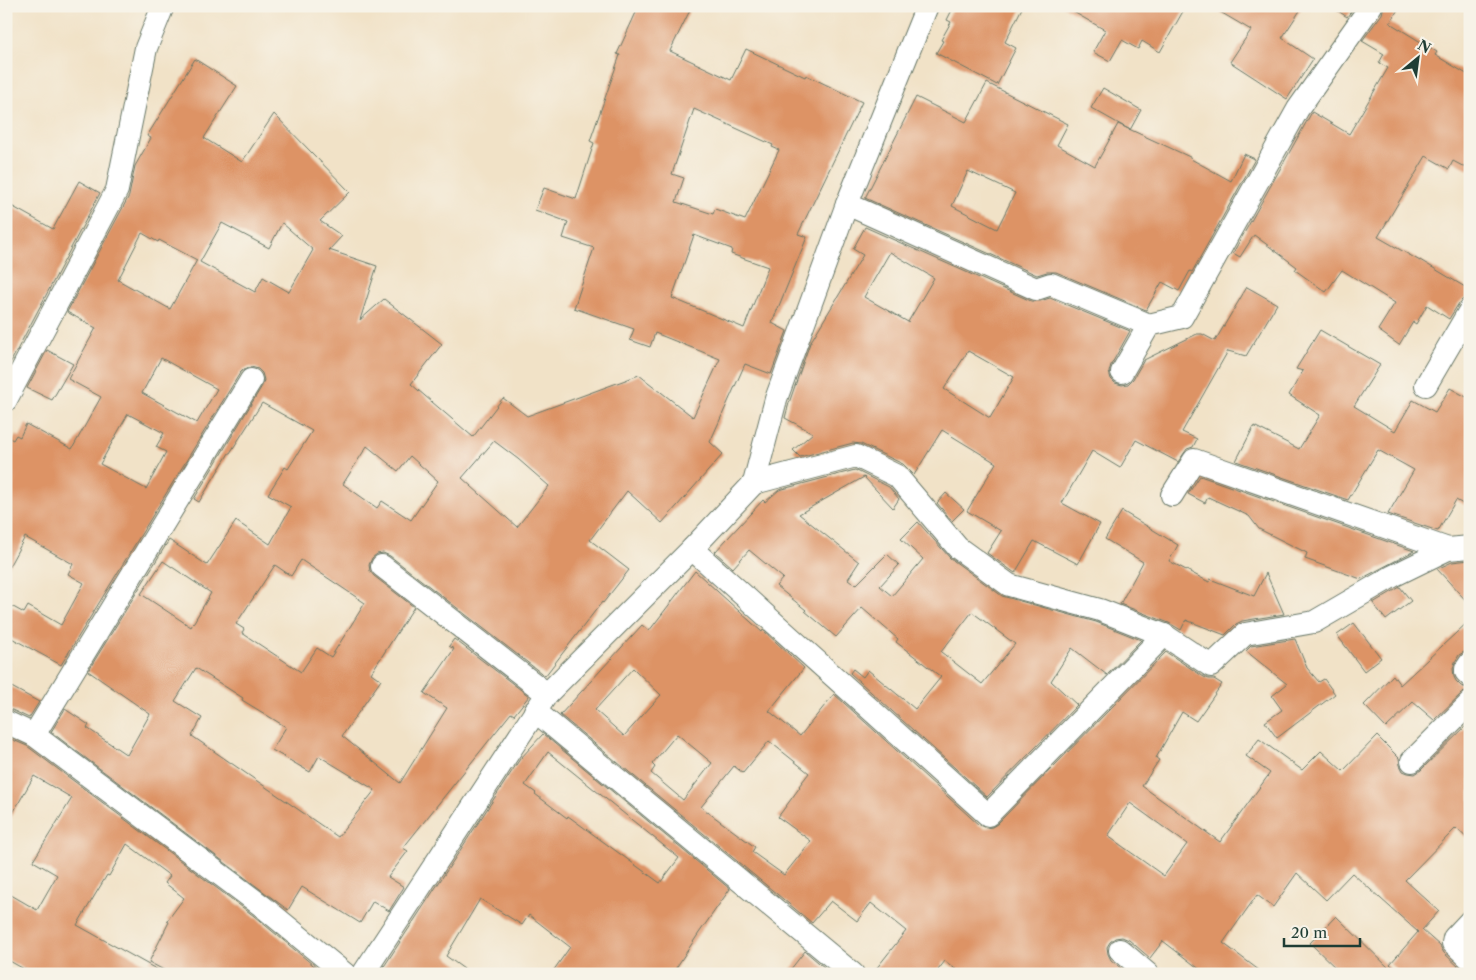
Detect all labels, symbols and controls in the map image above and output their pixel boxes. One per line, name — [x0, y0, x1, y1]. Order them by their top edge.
north arrow — [1394, 32, 1444, 82]
text: N — [1415, 36, 1434, 57]
scale bar — [1284, 915, 1360, 947]
text: 20 m — [1291, 923, 1327, 942]

